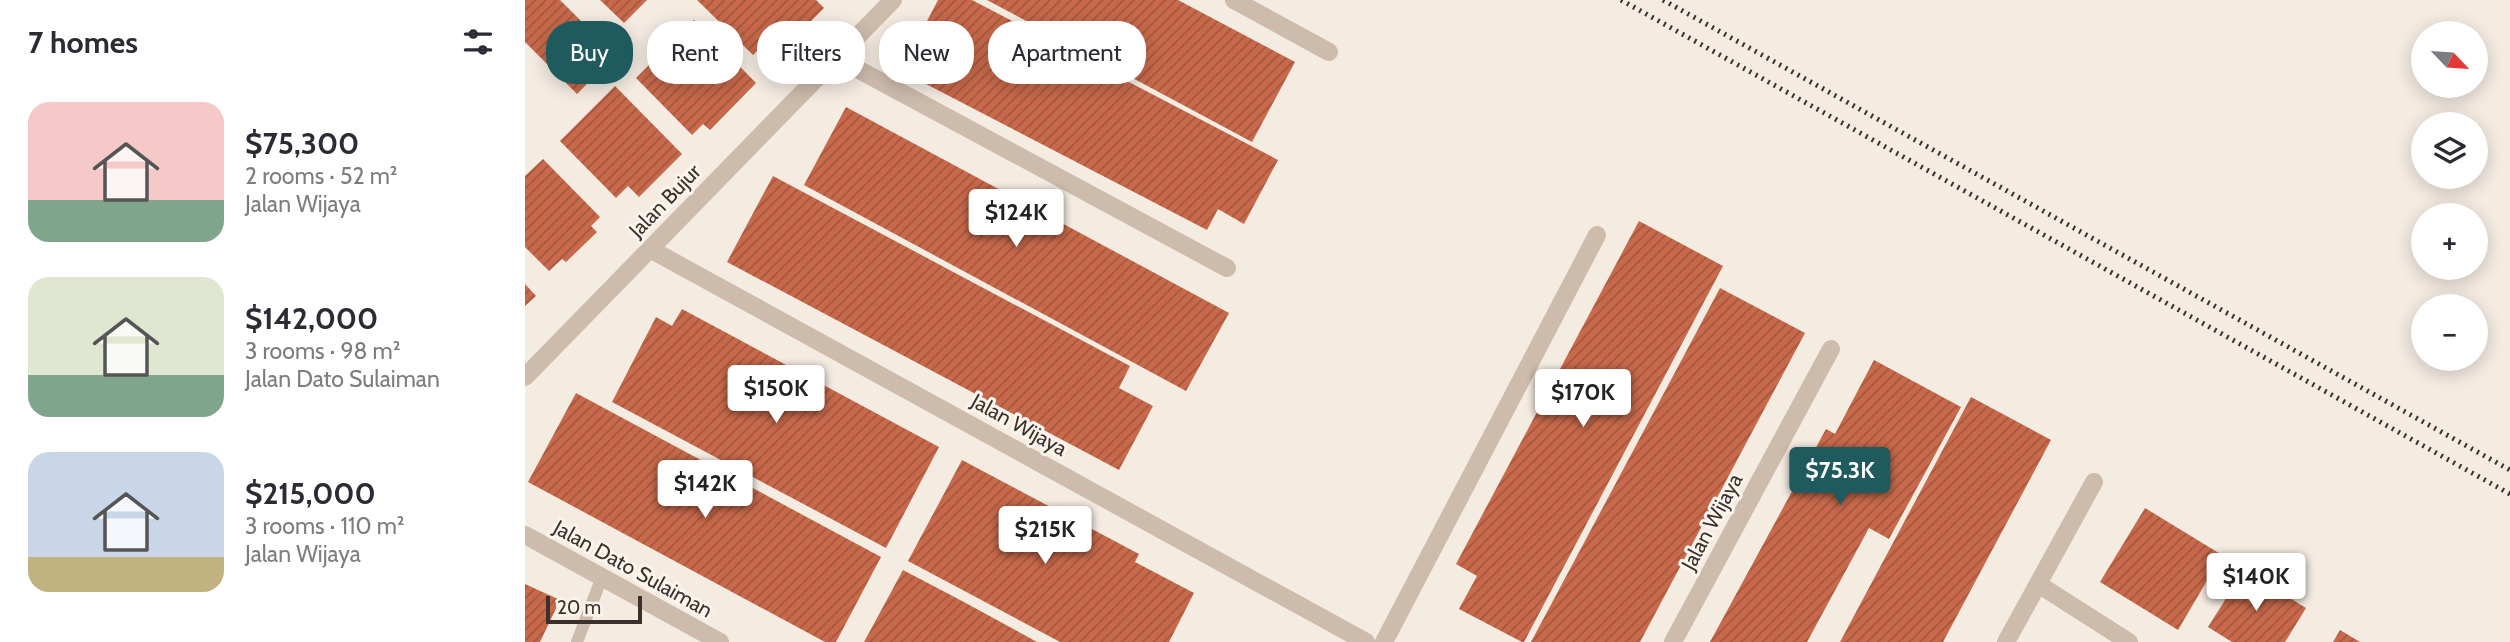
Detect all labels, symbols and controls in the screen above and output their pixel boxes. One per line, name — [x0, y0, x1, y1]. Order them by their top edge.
chip: Buy — [546, 21, 633, 84]
chip: Rent — [647, 21, 743, 84]
chip: Filters — [757, 21, 865, 84]
chip: New — [879, 21, 974, 84]
chip: Apartment — [988, 21, 1146, 84]
north arrow — [2411, 21, 2489, 98]
map controls — [2411, 21, 2488, 371]
icon: filters — [459, 23, 497, 61]
text: 7 homes — [28, 24, 138, 61]
button: layers — [2411, 112, 2488, 189]
text: $75,300 — [245, 125, 359, 162]
icon: home — [84, 130, 168, 214]
street label: Jalan Bujur — [623, 159, 707, 244]
text: 2 rooms · 52 m² — [245, 162, 398, 190]
text: Jalan Wijaya — [245, 190, 361, 218]
pin: $124K — [967, 190, 1065, 249]
text: $124K — [985, 198, 1047, 226]
button: + — [2411, 203, 2488, 280]
button: − — [2411, 294, 2488, 371]
text: $142,000 — [245, 300, 378, 337]
icon: home — [84, 305, 168, 389]
text: 3 rooms · 98 m² — [245, 337, 400, 365]
text: Jalan Dato Sulaiman — [245, 365, 440, 393]
pin: $150K — [727, 366, 825, 425]
pin: $170K — [1534, 370, 1632, 429]
text: $150K — [744, 374, 808, 402]
text: $170K — [1551, 378, 1615, 406]
street label: Jalan Wijaya — [966, 388, 1071, 462]
pin: $75.3K — [1783, 448, 1897, 507]
text: $75.3K — [1805, 456, 1875, 484]
pin: $142K — [656, 461, 754, 520]
text: $142K — [674, 469, 736, 497]
street label: Jalan Wijaya — [1675, 469, 1748, 576]
text: $215,000 — [245, 475, 376, 512]
icon: home — [84, 480, 168, 564]
pin: $215K — [996, 506, 1094, 566]
text: 3 rooms · 110 m² — [245, 512, 404, 540]
street label: Jalan Dato Sulaiman — [549, 514, 717, 623]
text: $215K — [1015, 515, 1075, 543]
text: Jalan Wijaya — [245, 540, 361, 568]
pin: $140K — [2207, 554, 2305, 613]
text: $140K — [2223, 562, 2289, 590]
scale bar — [546, 593, 642, 625]
text: 20 m — [557, 596, 601, 619]

